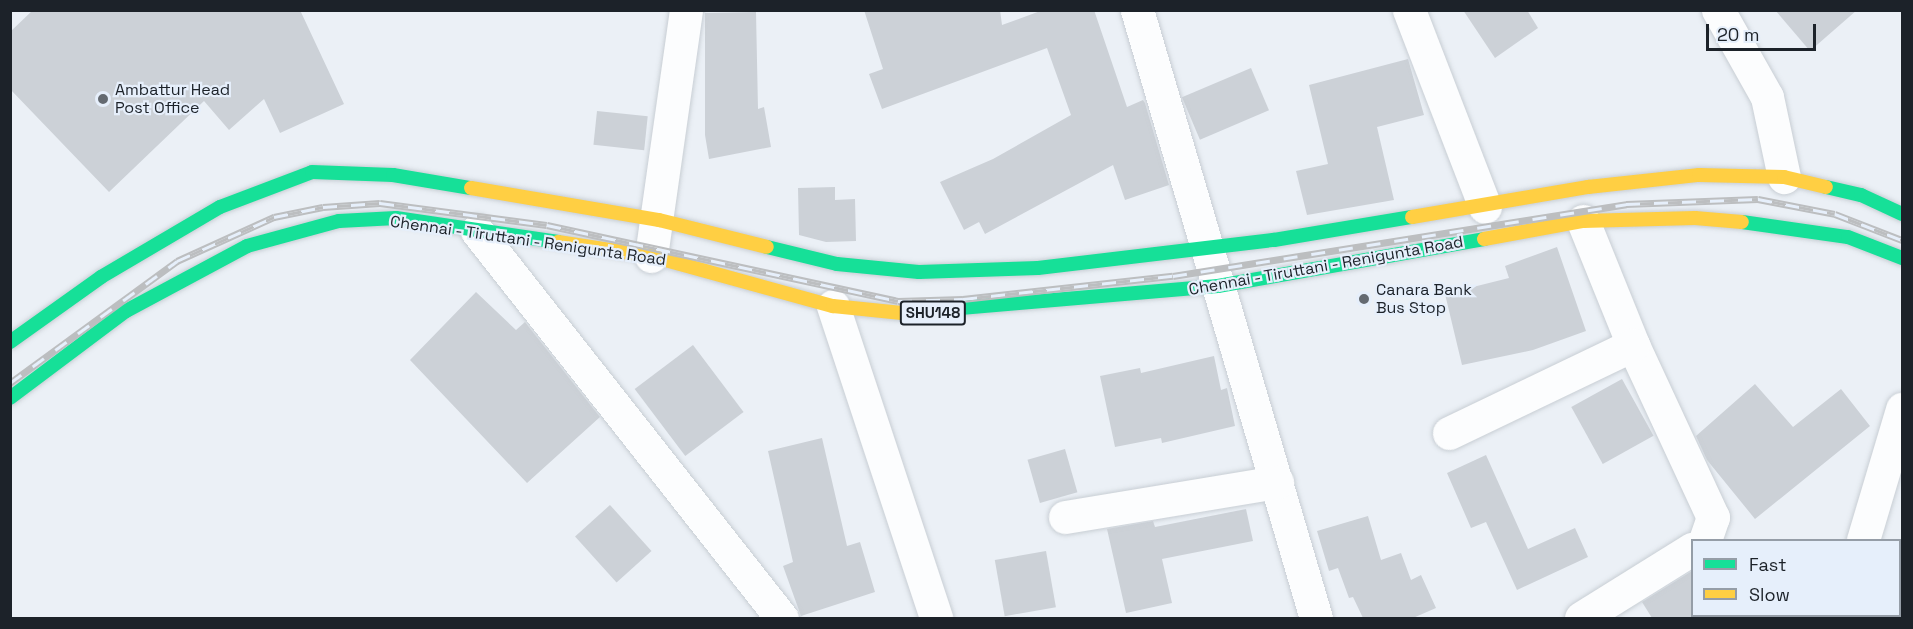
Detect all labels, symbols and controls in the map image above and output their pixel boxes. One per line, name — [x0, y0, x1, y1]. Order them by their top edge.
scale bar — [1709, 12, 1818, 50]
text: 20 m — [1717, 23, 1760, 46]
place label: Ambattur Head Post Office — [115, 80, 230, 118]
marker: Ambattur Head Post Office — [96, 92, 110, 106]
street label: Chennai - Tiruttani - Renigunta Road — [388, 212, 668, 270]
street label: Chennai - Tiruttani - Renigunta Road — [1186, 232, 1466, 300]
place label: Canara Bank Bus Stop — [1376, 280, 1472, 318]
marker: Canara Bank Bus Stop — [1357, 292, 1371, 306]
road number: SHU148 — [898, 301, 968, 325]
legend — [1691, 539, 1901, 617]
text: Fast — [1749, 553, 1786, 576]
text: Slow — [1749, 583, 1790, 606]

